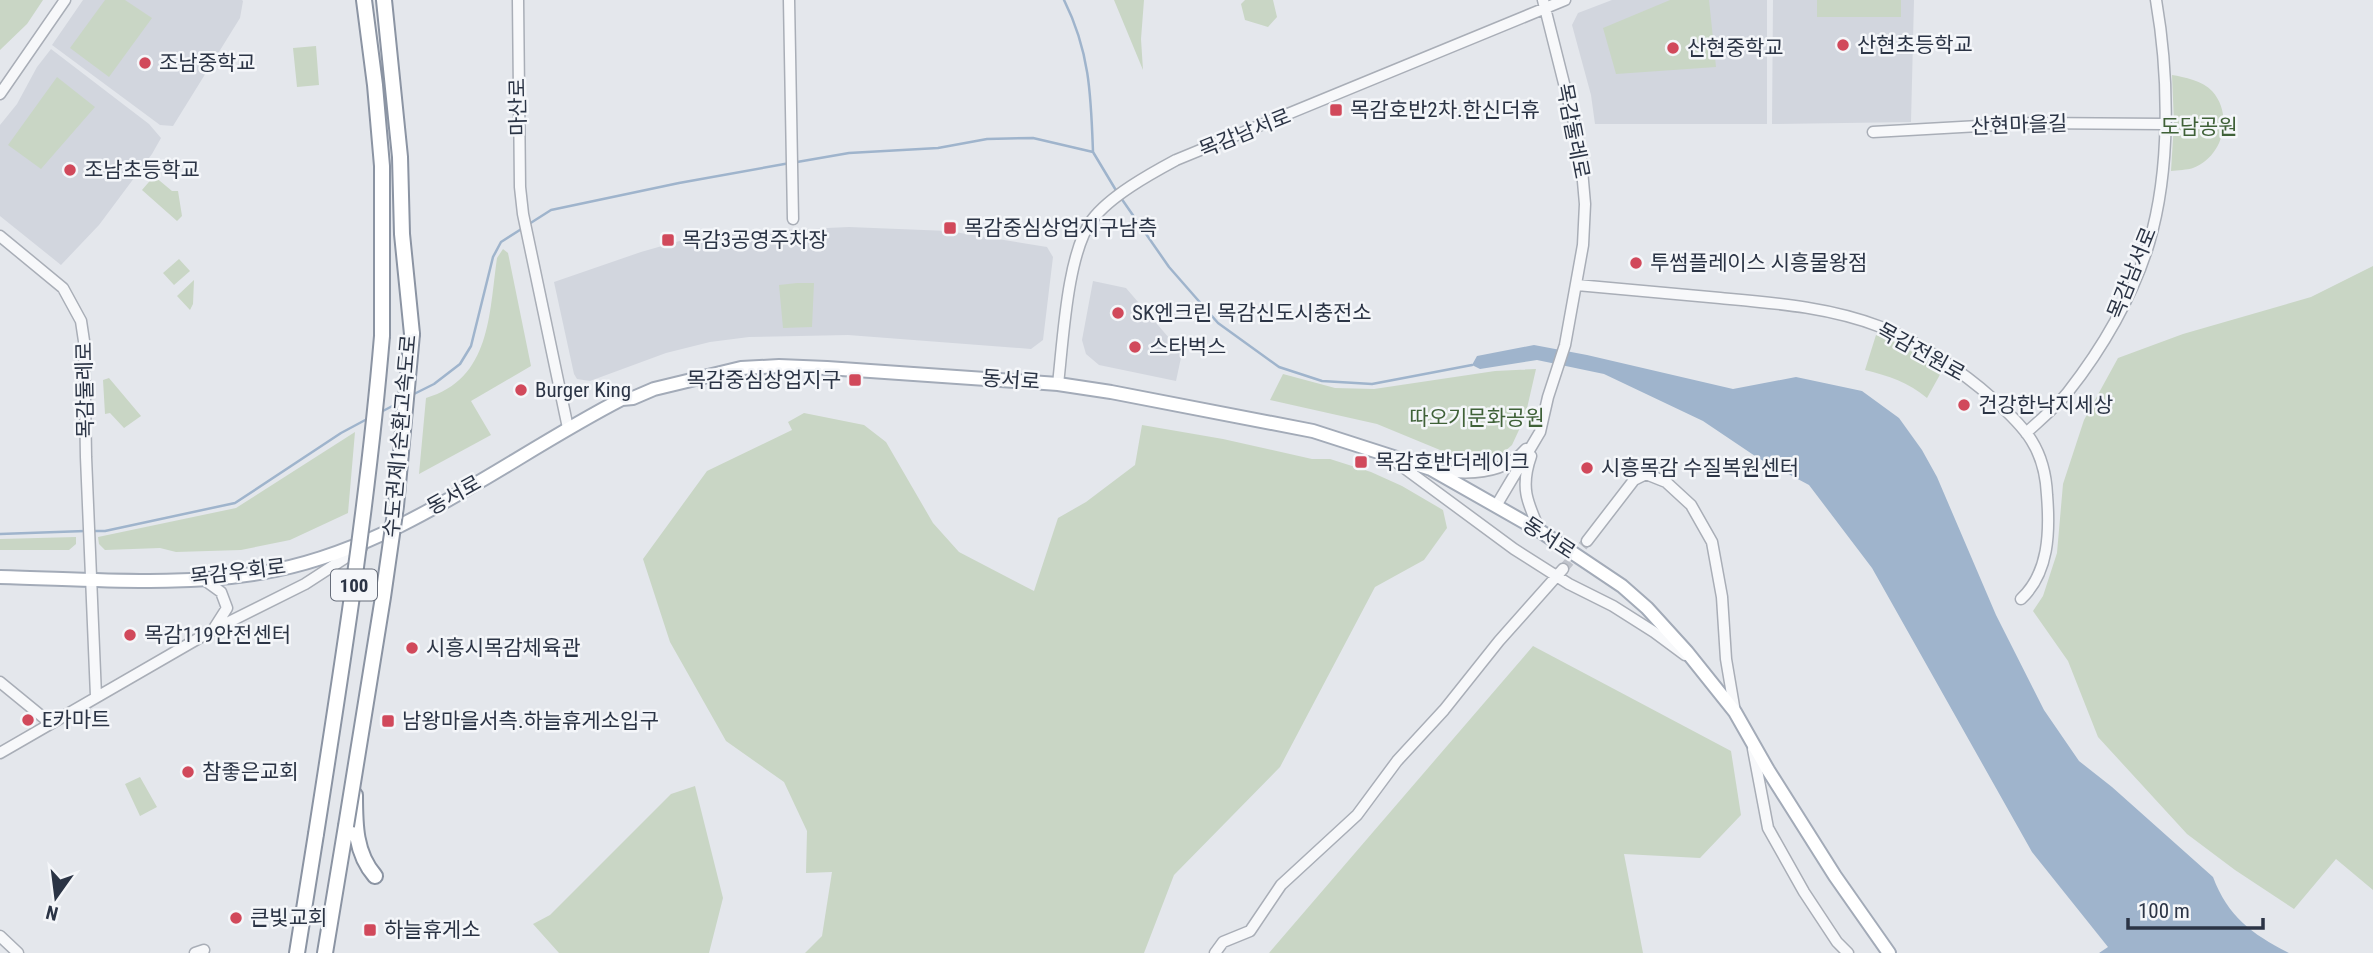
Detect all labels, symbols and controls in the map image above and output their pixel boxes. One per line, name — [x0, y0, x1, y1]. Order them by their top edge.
place label: 산현초등학교 — [1857, 33, 1973, 57]
place label: 산현중학교 — [1687, 36, 1784, 60]
marker: 산현초등학교 — [1835, 37, 1851, 53]
marker: 산현중학교 — [1665, 40, 1681, 56]
place label: 조남중학교 — [159, 51, 256, 75]
marker: 조남중학교 — [137, 55, 153, 71]
street label: 마산로 — [505, 78, 531, 136]
street label: 목감둘레로 — [1552, 81, 1594, 181]
place label: 목감호반2차.한신더휴 — [1350, 98, 1540, 122]
marker: 목감호반2차.한신더휴 — [1328, 102, 1344, 118]
street label: 목감남서로 — [1196, 104, 1294, 162]
street label: 산현마을길 — [1970, 111, 2068, 139]
park label: 도담공원 — [2160, 115, 2238, 139]
place label: 조남초등학교 — [84, 158, 200, 182]
marker: 조남초등학교 — [62, 162, 78, 178]
place label: 목감중심상업지구남측 — [964, 216, 1157, 240]
marker: 목감중심상업지구남측 — [942, 220, 958, 236]
street label: 목감남서로 — [2103, 224, 2161, 322]
place label: 목감3공영주차장 — [682, 228, 828, 252]
marker: 목감3공영주차장 — [660, 232, 676, 248]
place label: 투썸플레이스 시흥물왕점 — [1650, 251, 1867, 275]
marker: 투썸플레이스 시흥물왕점 — [1628, 255, 1644, 271]
place label: SK엔크린 목감신도시충전소 — [1132, 301, 1372, 325]
marker: SK엔크린 목감신도시충전소 — [1110, 305, 1126, 321]
street label: 목감전원로 — [1873, 318, 1969, 386]
street label: 수도권제1순환고속도로 — [379, 334, 421, 538]
place label: 스타벅스 — [1149, 335, 1226, 359]
marker: 스타벅스 — [1127, 339, 1143, 355]
street label: 목감둘레로 — [72, 341, 98, 439]
street label: 동서로 — [981, 366, 1041, 394]
place label: 목감중심상업지구 — [686, 368, 841, 392]
marker: 목감중심상업지구 — [847, 372, 863, 388]
place label: Burger King — [535, 378, 631, 402]
marker: Burger King — [513, 382, 529, 398]
place label: 건강한낙지세상 — [1978, 393, 2113, 417]
marker: 건강한낙지세상 — [1956, 397, 1972, 413]
park label: 따오기문화공원 — [1409, 406, 1545, 430]
place label: 목감호반더레이크 — [1375, 450, 1530, 474]
marker: 목감호반더레이크 — [1353, 454, 1369, 470]
place label: 시흥목감 수질복원센터 — [1601, 456, 1799, 480]
marker: 시흥목감 수질복원센터 — [1579, 460, 1595, 476]
street label: 동서로 — [423, 470, 485, 520]
street label: 동서로 — [1518, 512, 1580, 564]
street label: 목감우회로 — [189, 554, 287, 590]
road number: 100 — [331, 570, 377, 600]
place label: 목감119안전센터 — [144, 623, 291, 647]
marker: 목감119안전센터 — [122, 627, 138, 643]
place label: 시흥시목감체육관 — [426, 636, 581, 660]
marker: 시흥시목감체육관 — [404, 640, 420, 656]
place label: E카마트 — [42, 708, 110, 732]
place label: 남왕마을서측.하늘휴게소입구 — [402, 709, 659, 733]
marker: E카마트 — [20, 712, 36, 728]
marker: 남왕마을서측.하늘휴게소입구 — [380, 713, 396, 729]
place label: 참좋은교회 — [202, 760, 299, 784]
marker: 참좋은교회 — [180, 764, 196, 780]
north arrow — [21, 862, 91, 932]
scale bar — [2128, 886, 2263, 930]
text: 100 m — [2138, 899, 2190, 923]
text: N — [44, 900, 60, 926]
place label: 큰빛교회 — [250, 906, 327, 930]
marker: 큰빛교회 — [228, 910, 244, 926]
place label: 하늘휴게소 — [384, 918, 481, 942]
marker: 하늘휴게소 — [362, 922, 378, 938]

